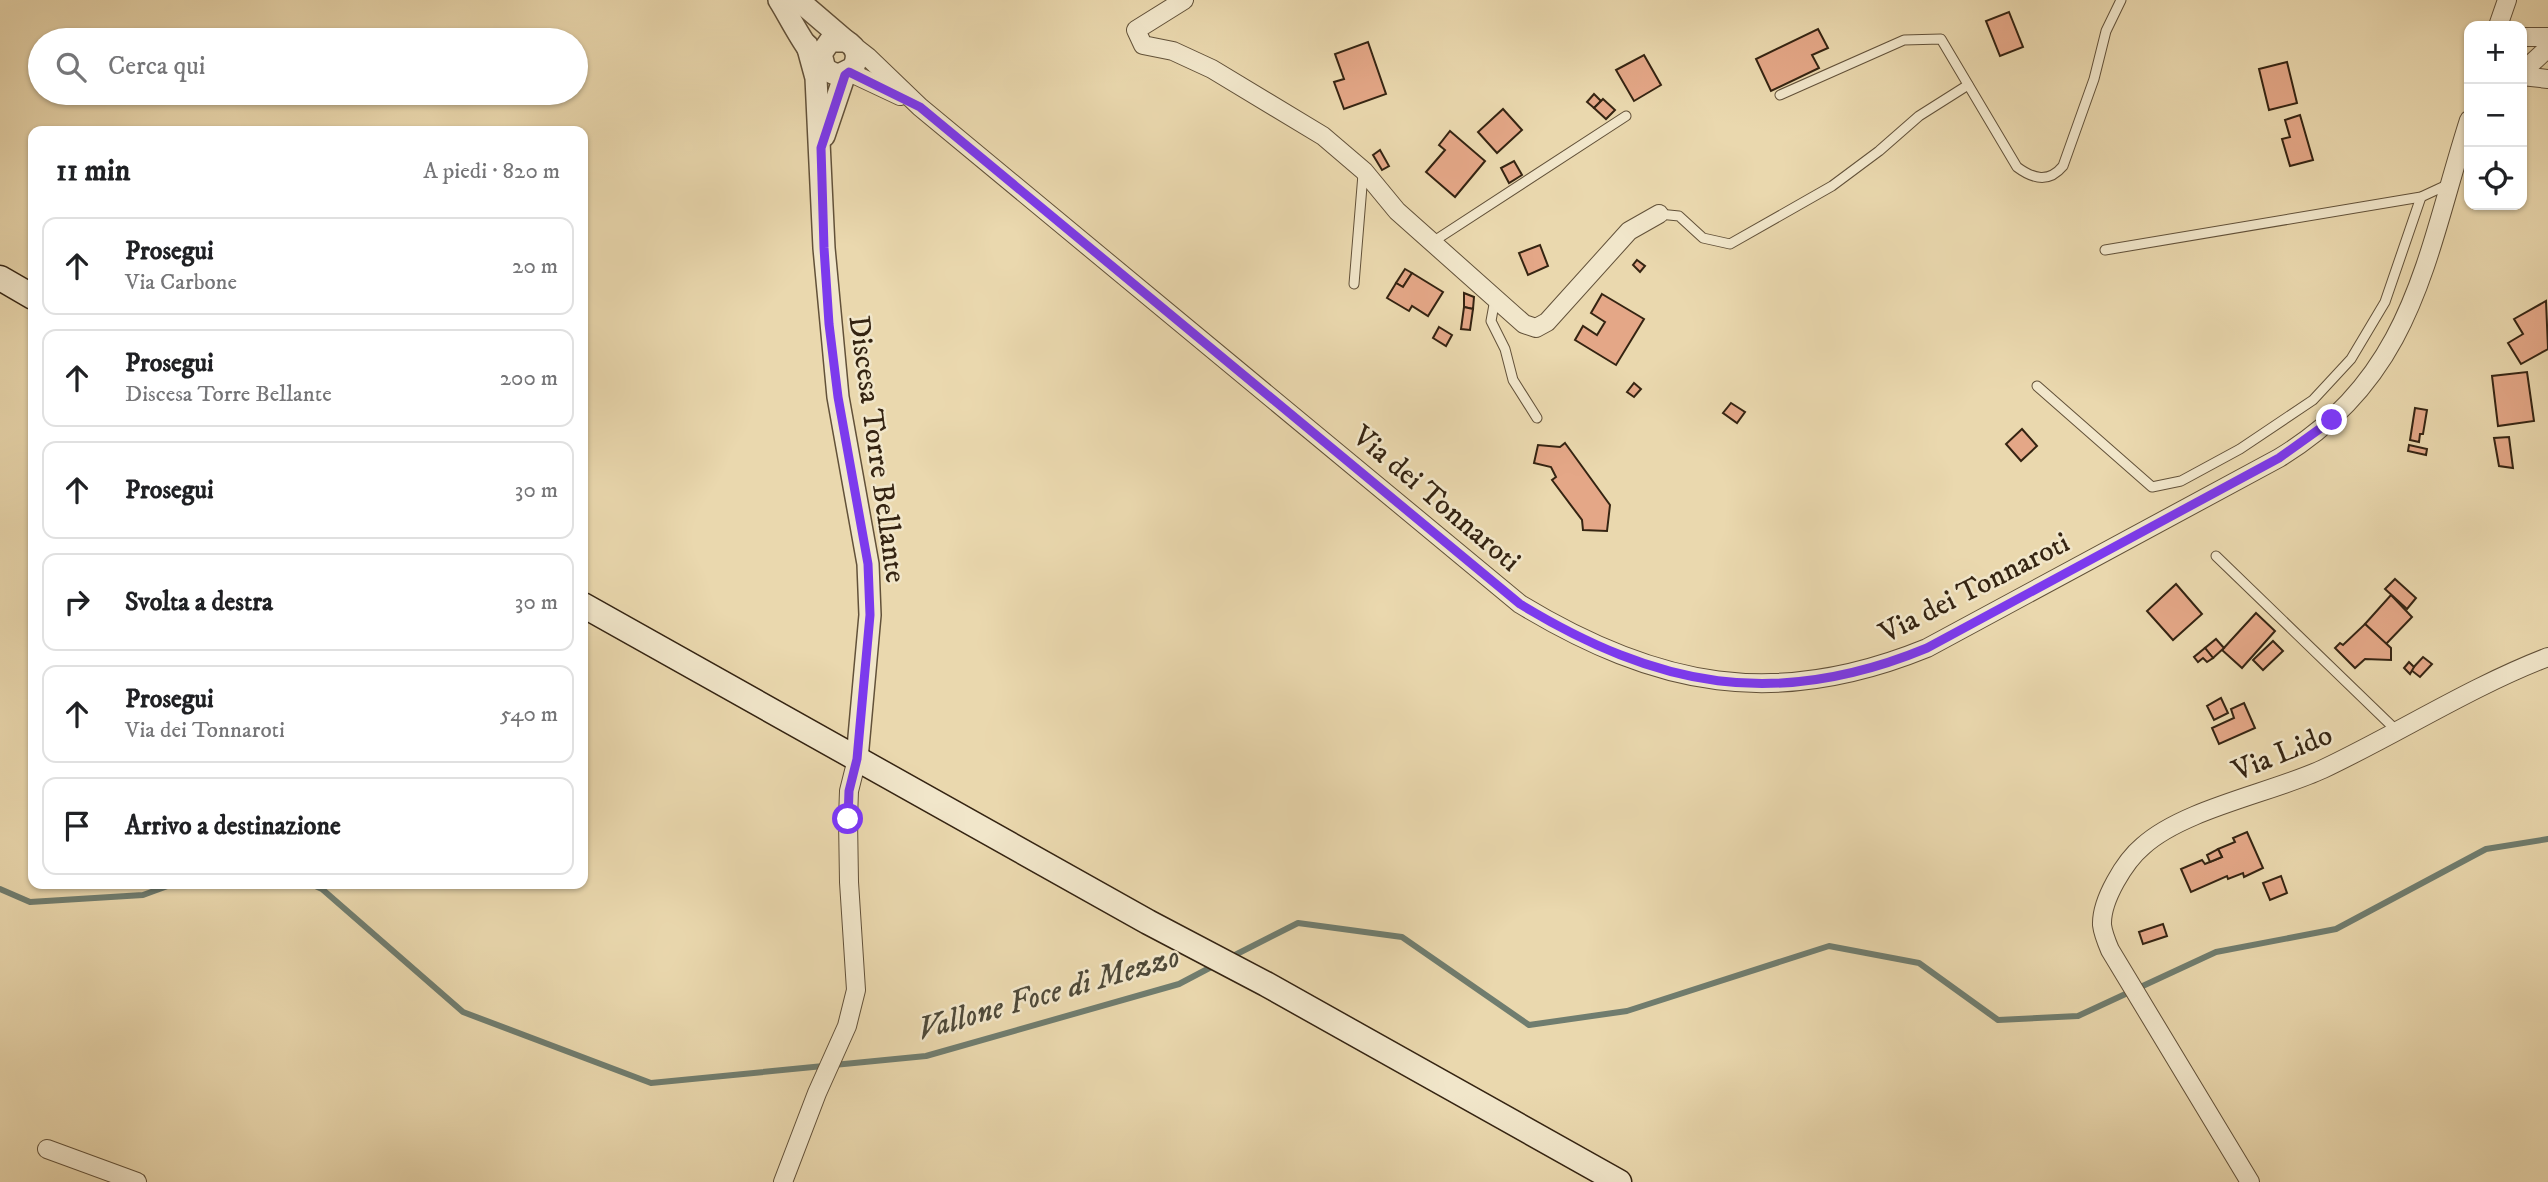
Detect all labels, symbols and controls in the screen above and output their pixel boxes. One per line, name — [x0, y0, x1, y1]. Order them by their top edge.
map controls — [2464, 21, 2527, 210]
button: + — [2464, 21, 2527, 84]
search box — [28, 28, 588, 105]
icon: search — [52, 48, 90, 86]
text: Cerca qui — [108, 50, 206, 83]
button: − — [2464, 84, 2527, 147]
button: locate — [2464, 147, 2527, 210]
text: 11 min — [56, 153, 130, 190]
text: A piedi · 820 m — [423, 157, 560, 186]
text: Prosegui — [125, 235, 214, 268]
icon: ahead — [58, 247, 96, 285]
text: 20 m — [512, 252, 558, 281]
text: Via Carbone — [125, 268, 237, 297]
street label: Discesa Torre Bellante — [839, 313, 914, 585]
text: Prosegui — [125, 347, 214, 380]
icon: ahead — [58, 359, 96, 397]
text: 200 m — [500, 364, 558, 393]
text: Discesa Torre Bellante — [125, 380, 332, 409]
route end — [2316, 404, 2347, 435]
street label: Via dei Tonnaroti — [1344, 417, 1528, 580]
icon: ahead — [58, 471, 96, 509]
text: Prosegui — [125, 474, 214, 507]
text: 30 m — [515, 476, 558, 505]
street label: Via dei Tonnaroti — [1872, 525, 2076, 653]
icon: right — [58, 583, 96, 621]
text: Svolta a destra — [125, 586, 273, 619]
text: 30 m — [515, 588, 558, 617]
text: Prosegui — [125, 683, 214, 716]
icon: ahead — [58, 695, 96, 733]
text: 540 m — [500, 700, 558, 729]
text: Via dei Tonnaroti — [125, 716, 285, 745]
street label: Via Lido — [2226, 717, 2338, 791]
route start — [832, 803, 863, 834]
icon: arrive — [58, 807, 96, 845]
text: Arrivo a destinazione — [125, 810, 341, 843]
water label: Vallone Foce di Mezzo — [913, 937, 1184, 1051]

